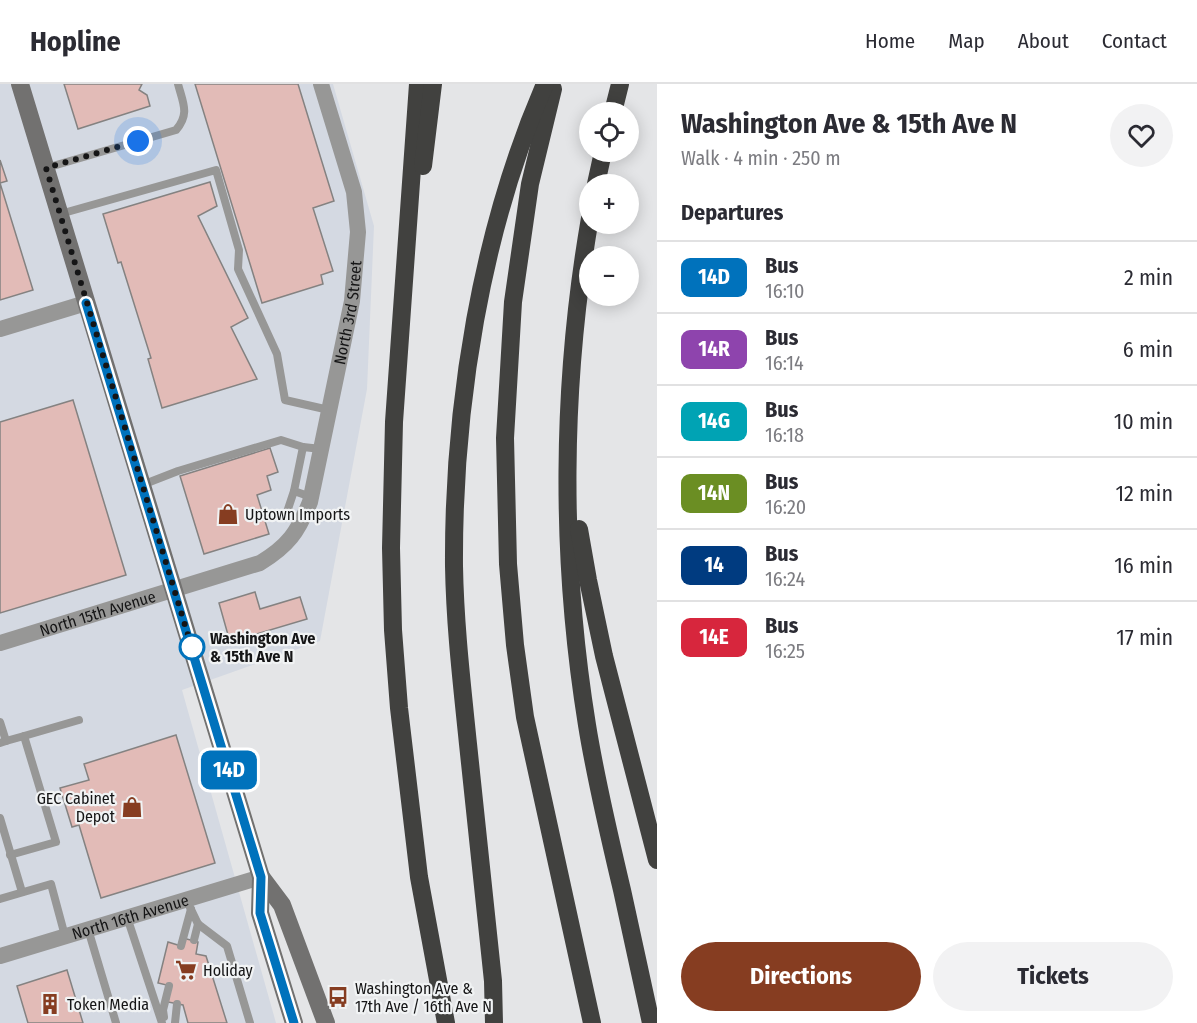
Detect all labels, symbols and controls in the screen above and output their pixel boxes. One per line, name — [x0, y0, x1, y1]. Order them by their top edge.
text: Hopline — [30, 25, 121, 58]
text: Home — [865, 28, 915, 54]
text: Map — [948, 28, 985, 54]
text: About — [1018, 28, 1069, 54]
text: Contact — [1102, 28, 1167, 54]
map controls — [579, 102, 639, 306]
button: locate — [579, 102, 639, 162]
button: heart — [1110, 104, 1173, 167]
text: Washington Ave & 15th Ave N — [681, 107, 1017, 140]
your location — [123, 126, 153, 156]
text: Walk · 4 min · 250 m — [681, 146, 841, 170]
button: + — [579, 174, 639, 234]
text: Departures — [681, 199, 783, 226]
button: − — [579, 246, 639, 306]
text: Bus — [765, 252, 798, 279]
street label: North 3rd Street — [329, 259, 365, 366]
text: 14D — [698, 264, 730, 290]
text: 2 min — [1124, 264, 1173, 291]
text: 16:10 — [765, 279, 804, 303]
text: Bus — [765, 324, 798, 351]
text: 14R — [698, 336, 730, 362]
text: 6 min — [1123, 336, 1173, 363]
text: 16:14 — [765, 351, 804, 375]
text: Bus — [765, 396, 798, 423]
text: 14G — [698, 408, 730, 434]
text: 10 min — [1114, 408, 1173, 435]
text: 16:18 — [765, 423, 804, 447]
text: Bus — [765, 468, 798, 495]
text: 14N — [698, 480, 730, 506]
text: 12 min — [1115, 480, 1173, 507]
text: 16:20 — [765, 495, 806, 519]
shop icon: Uptown Imports — [216, 502, 240, 526]
place label: Uptown Imports — [245, 505, 350, 524]
text: Bus — [765, 540, 798, 567]
text: 14 — [704, 552, 724, 578]
text: 16 min — [1114, 552, 1173, 579]
text: 16:24 — [765, 567, 805, 591]
street label: North 15th Avenue — [37, 586, 158, 640]
text: Bus — [765, 612, 798, 639]
text: 14E — [699, 624, 729, 650]
text: 17 min — [1116, 624, 1173, 651]
place label: Washington Ave & 15th Ave N — [210, 629, 315, 666]
marker: Washington Ave & 15th Ave N — [179, 634, 205, 660]
text: 16:25 — [765, 639, 805, 663]
line badge: 14D — [194, 750, 264, 790]
text: 14D — [213, 757, 245, 783]
place label: GEC Cabinet Depot — [37, 789, 116, 826]
shop icon: GEC Cabinet Depot — [120, 795, 144, 819]
street label: North 16th Avenue — [70, 890, 191, 943]
button: Directions — [681, 942, 921, 1011]
button: Tickets — [933, 942, 1173, 1011]
supermarket icon: Holiday — [174, 958, 198, 982]
place label: Holiday — [203, 961, 254, 980]
place label: Washington Ave & 17th Ave / 16th Ave N — [355, 979, 492, 1016]
bus stop icon: Washington Ave & 17th Ave / 16th Ave N — [326, 985, 350, 1009]
building icon: Token Media — [38, 992, 62, 1016]
place label: Token Media — [67, 995, 149, 1014]

